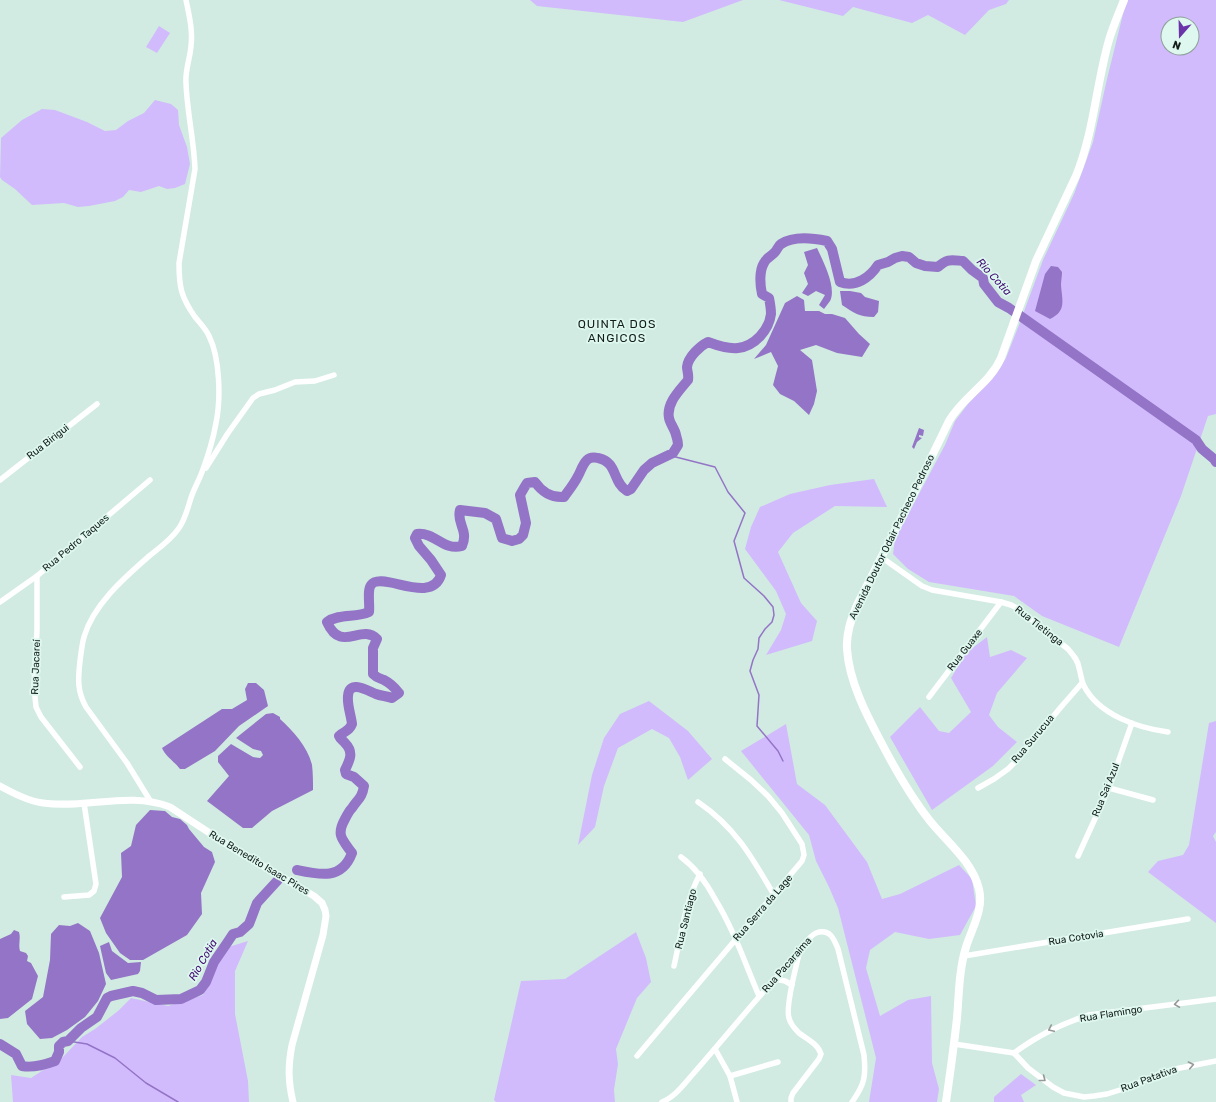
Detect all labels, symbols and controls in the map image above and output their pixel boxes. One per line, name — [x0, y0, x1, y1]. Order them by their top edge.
north arrow — [1160, 16, 1200, 56]
text: N — [1171, 37, 1183, 52]
water label: Rio Cotia — [974, 256, 1015, 299]
district label: QUINTA DOS ANGICOS — [578, 317, 656, 345]
street label: Rua Birigui — [24, 422, 72, 462]
street label: Avenida Doutor Odair Pacheco Pedroso — [847, 452, 937, 621]
street label: Rua Pedro Taques — [40, 512, 112, 574]
street label: Rua Tietinga — [1012, 603, 1066, 649]
street label: Rua Guaxe — [945, 626, 985, 673]
street label: Rua Jacareí — [29, 639, 43, 695]
street label: Rua Surucua — [1009, 712, 1057, 766]
street label: Rua Sai Azul — [1090, 761, 1122, 819]
street label: Rua Benedito Isaac Pires — [207, 828, 311, 898]
street label: Rua Serra da Lage — [731, 872, 796, 944]
street label: Rua Santiago — [673, 887, 699, 950]
street label: Rua Cotovia — [1047, 928, 1105, 948]
street label: Rua Pacaraima — [760, 935, 814, 995]
water label: Rio Cotia — [186, 936, 220, 983]
one-way arrow — [1174, 999, 1180, 1008]
street label: Rua Flamingo — [1079, 1003, 1144, 1025]
one-way arrow — [1047, 1024, 1055, 1032]
one-way arrow — [1188, 1062, 1194, 1070]
street label: Rua Patativa — [1119, 1063, 1179, 1095]
one-way arrow — [1038, 1075, 1045, 1082]

